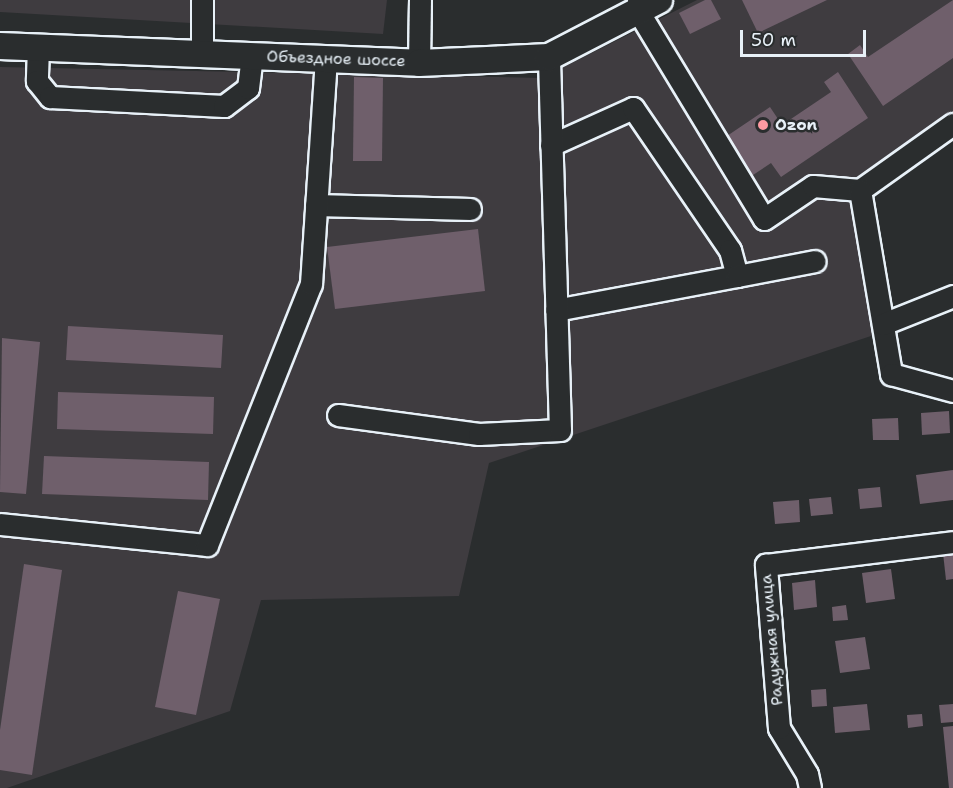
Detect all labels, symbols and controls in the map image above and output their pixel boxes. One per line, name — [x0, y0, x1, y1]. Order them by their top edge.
scale bar — [743, 18, 869, 56]
text: 50 m — [751, 28, 796, 52]
street label: Объездное шоссе — [266, 47, 406, 71]
place label: Ozon — [775, 115, 817, 135]
marker: Ozon — [756, 118, 770, 132]
street label: Радужная улица — [757, 574, 787, 706]

